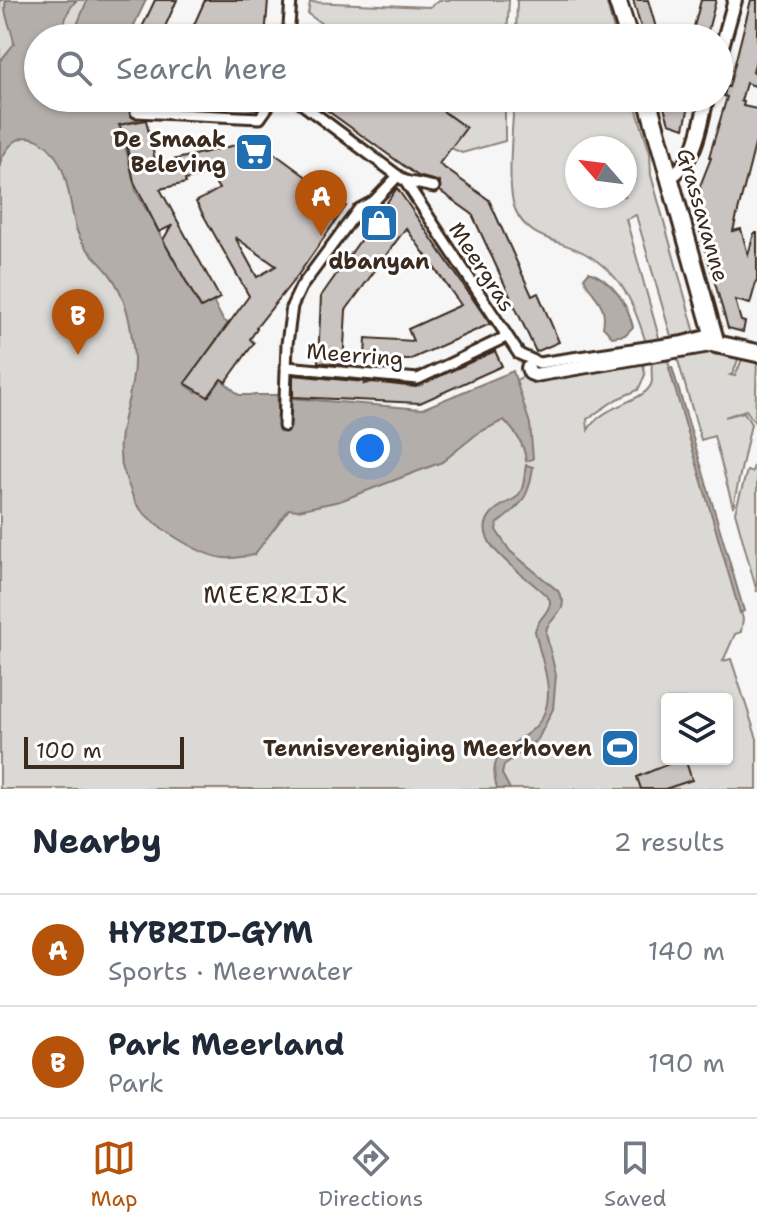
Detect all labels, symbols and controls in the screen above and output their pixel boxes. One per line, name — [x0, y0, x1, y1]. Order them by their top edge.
search box — [24, 24, 733, 112]
icon: search — [52, 46, 96, 90]
text: Search here — [116, 48, 287, 89]
place label: De Smaak Beleving — [113, 125, 226, 179]
supermarket icon: De Smaak Beleving — [233, 131, 275, 173]
north arrow — [565, 136, 637, 208]
street label: Grassavanne — [670, 145, 736, 285]
pin: A — [295, 170, 347, 236]
shop icon: dbanyan — [358, 202, 400, 244]
street label: Meergras — [442, 217, 522, 317]
place label: dbanyan — [328, 247, 430, 276]
pin: B — [52, 289, 104, 355]
street label: Meerring — [305, 336, 405, 374]
your location — [350, 428, 390, 468]
district label: MEERRIJK — [203, 579, 349, 611]
map controls — [661, 693, 733, 765]
button: layers — [661, 693, 733, 765]
sports icon: Tennisvereniging Meerhoven — [599, 727, 641, 769]
scale bar — [24, 733, 184, 769]
place label: Tennisvereniging Meerhoven — [263, 734, 592, 763]
text: 100 m — [36, 736, 102, 765]
text: Nearby — [32, 818, 162, 864]
text: 2 results — [613, 824, 725, 859]
text: HYBRID-GYM — [108, 912, 313, 953]
text: A — [48, 933, 68, 968]
text: 140 m — [648, 933, 725, 968]
text: Sports · Meerwater — [108, 953, 353, 988]
text: Park Meerland — [108, 1024, 345, 1065]
text: B — [50, 1045, 66, 1080]
text: 190 m — [648, 1045, 725, 1080]
text: Park — [108, 1065, 164, 1100]
tab: Map — [90, 1136, 138, 1213]
tab: Directions — [318, 1136, 423, 1213]
tab: Saved — [604, 1136, 667, 1213]

